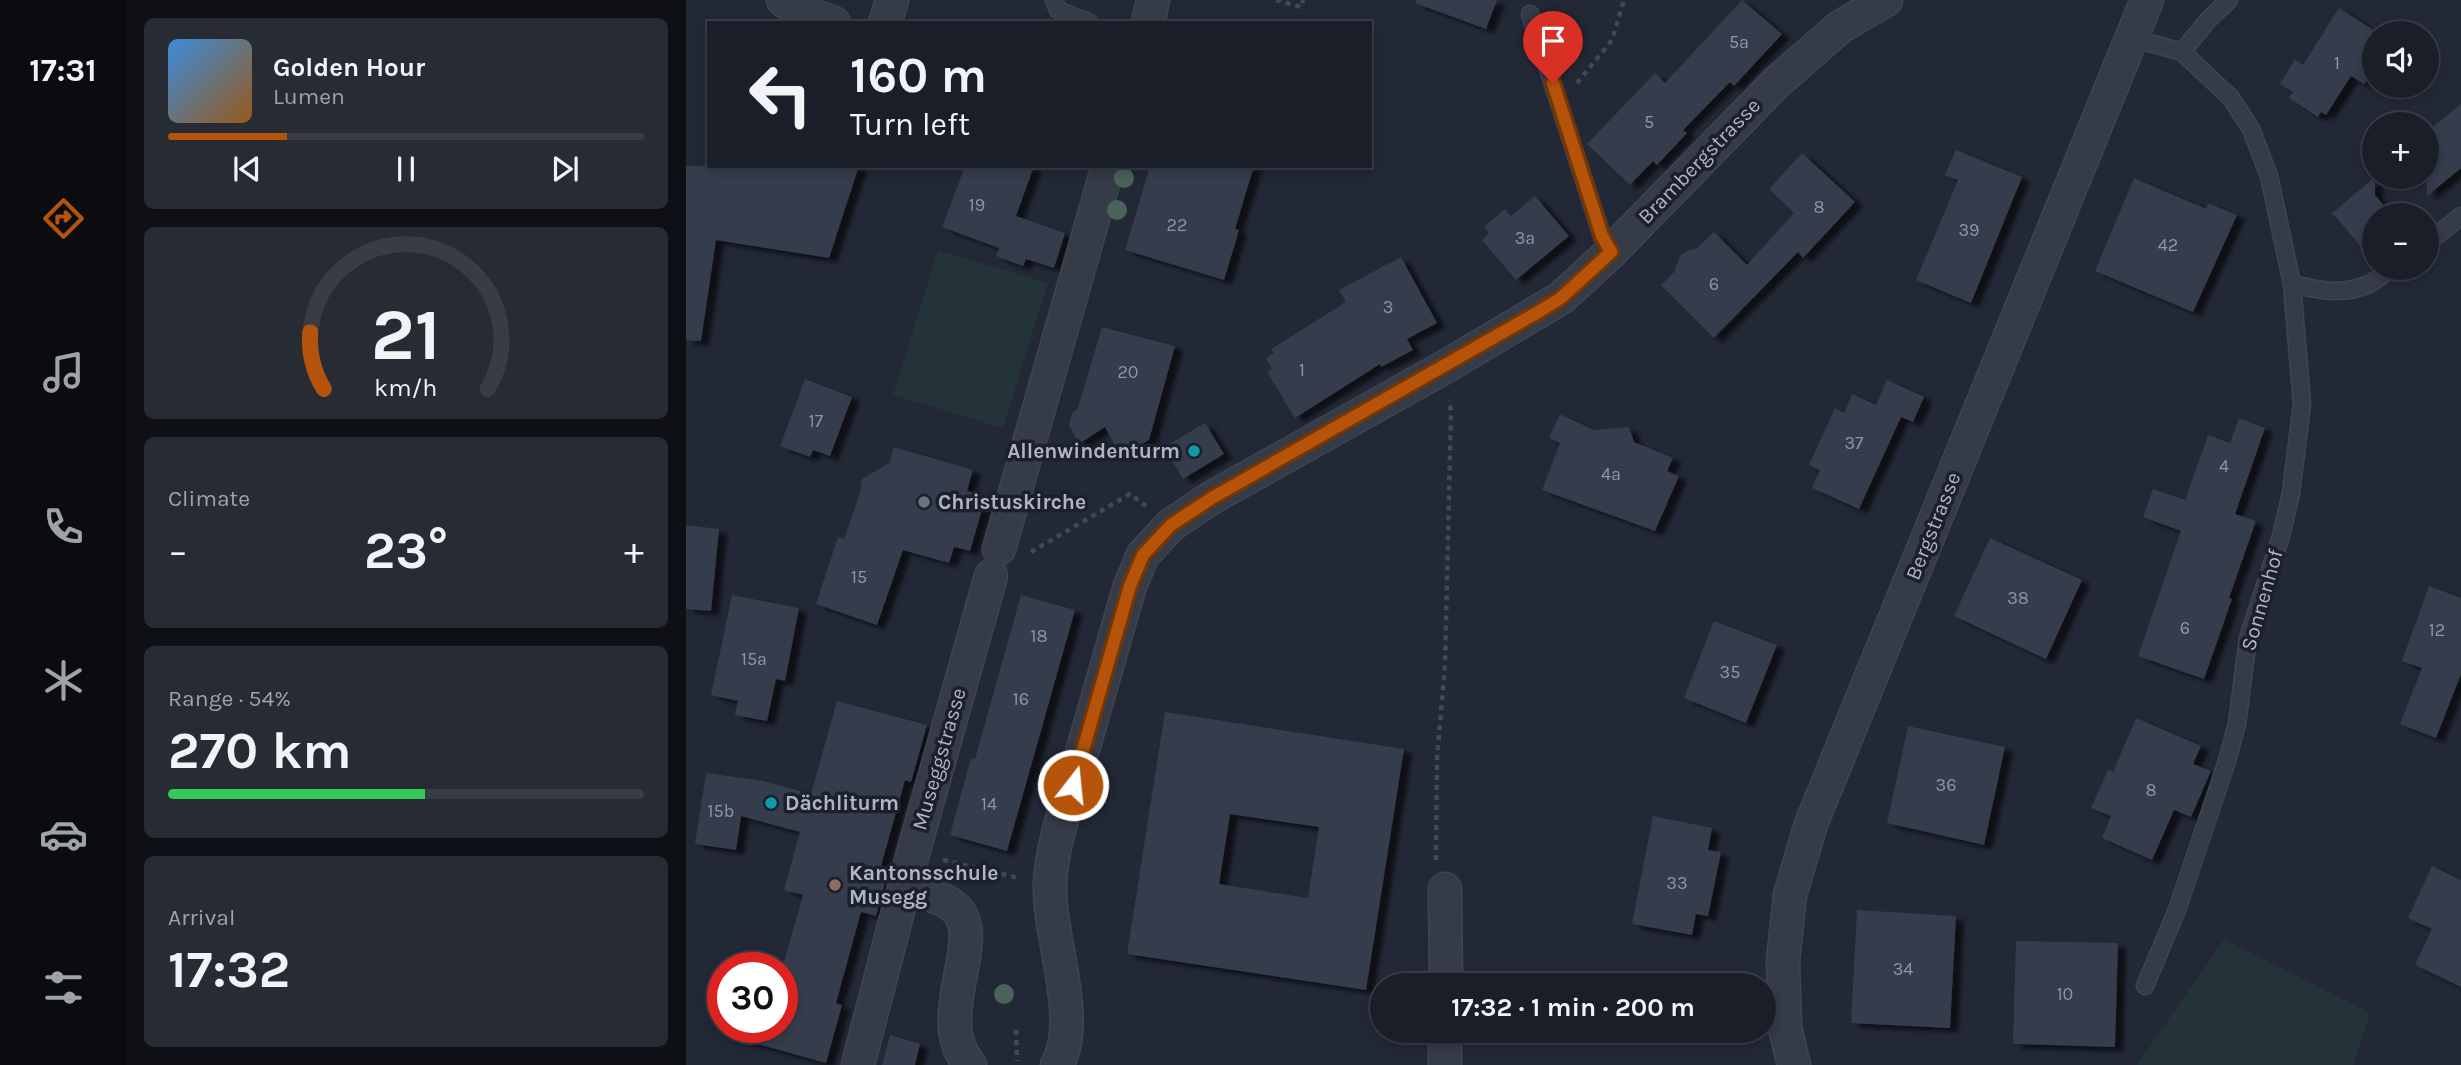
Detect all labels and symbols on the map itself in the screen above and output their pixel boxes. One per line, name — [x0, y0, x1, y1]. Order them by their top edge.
pin — [1523, 11, 1583, 83]
house number: 5a — [1729, 31, 1749, 53]
house number: 1 — [2334, 52, 2340, 74]
street label: Brambergstrasse — [1633, 93, 1765, 229]
house number: 5 — [1644, 111, 1654, 133]
house number: 19 — [969, 194, 985, 216]
house number: 8 — [1813, 196, 1825, 218]
house number: 22 — [1167, 214, 1187, 236]
house number: 39 — [1958, 219, 1980, 241]
house number: 3a — [1515, 227, 1535, 249]
house number: 42 — [2158, 234, 2178, 256]
house number: 6 — [1709, 273, 1719, 295]
house number: 3 — [1383, 296, 1393, 318]
house number: 1 — [1299, 359, 1305, 381]
house number: 20 — [1117, 361, 1139, 383]
house number: 17 — [809, 410, 824, 432]
house number: 37 — [1844, 432, 1864, 454]
place label: Allenwindenturm — [1007, 439, 1180, 463]
marker: Allenwindenturm — [1186, 443, 1202, 459]
house number: 4 — [2219, 455, 2229, 477]
house number: 4a — [1601, 463, 1621, 485]
street label: Bergstrasse — [1901, 469, 1965, 583]
place label: Christuskirche — [938, 490, 1086, 514]
marker: Christuskirche — [916, 494, 932, 510]
street label: Sonnenhof — [2236, 546, 2288, 653]
house number: 15 — [851, 566, 867, 588]
house number: 38 — [2007, 587, 2029, 609]
house number: 6 — [2180, 617, 2190, 639]
house number: 12 — [2429, 619, 2445, 641]
house number: 18 — [1030, 625, 1048, 647]
house number: 15a — [741, 648, 767, 670]
house number: 35 — [1720, 661, 1740, 683]
street label: Museggstrasse — [907, 685, 971, 833]
house number: 16 — [1013, 688, 1029, 710]
position arrow — [1036, 748, 1110, 822]
house number: 36 — [1936, 774, 1956, 796]
house number: 8 — [2145, 779, 2157, 801]
place label: Dächliturm — [785, 791, 899, 815]
house number: 14 — [981, 793, 997, 815]
marker: Dächliturm — [763, 795, 779, 811]
house number: 15b — [708, 800, 734, 822]
place label: Kantonsschule Musegg — [849, 861, 998, 909]
house number: 33 — [1666, 872, 1688, 894]
marker: Kantonsschule Musegg — [827, 877, 843, 893]
speed limit sign: 30 — [707, 952, 798, 1043]
house number: 34 — [1893, 958, 1913, 980]
house number: 10 — [2057, 983, 2073, 1005]

